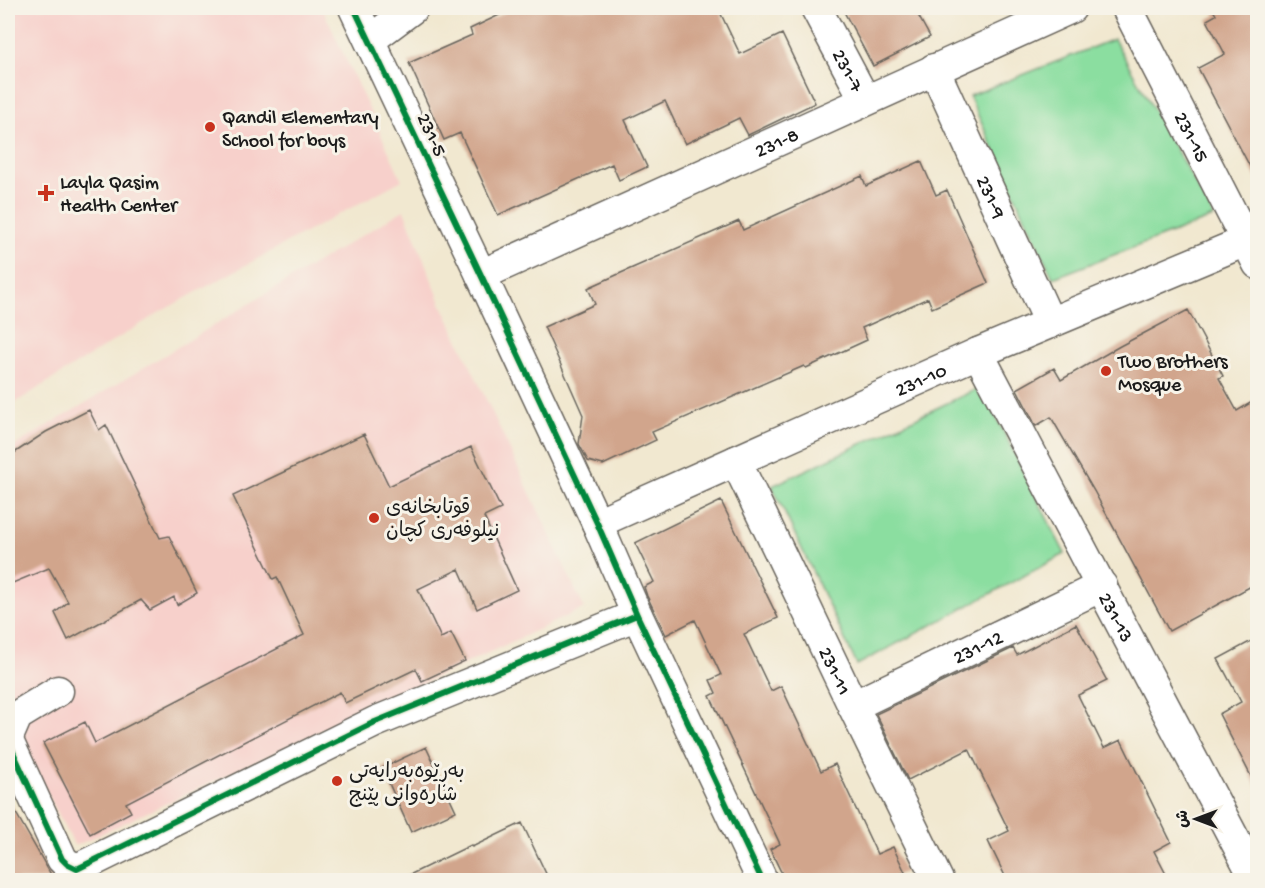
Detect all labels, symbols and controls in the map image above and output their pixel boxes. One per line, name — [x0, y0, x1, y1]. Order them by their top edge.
street label: 231-7 — [825, 46, 867, 97]
place label: Qandil Elementary School for boys — [222, 108, 379, 154]
street label: 231-15 — [1167, 109, 1212, 167]
street label: 231-5 — [410, 110, 450, 161]
marker: Qandil Elementary School for boys — [203, 120, 217, 134]
street label: 231-8 — [752, 125, 803, 164]
place label: Layla Qasim Health Center — [60, 173, 179, 219]
street label: 231-9 — [969, 173, 1009, 223]
marker: Layla Qasim Health Center — [37, 184, 55, 202]
place label: Two Brothers Mosque — [1117, 352, 1228, 398]
street label: 231-10 — [892, 360, 951, 403]
marker: Two Brothers Mosque — [1099, 364, 1113, 378]
place label: قوتابخانەی نیلوفەری کچان — [386, 497, 499, 544]
marker: قوتابخانەی نیلوفەری کچان — [367, 511, 381, 525]
street label: 231-13 — [1091, 589, 1136, 647]
street label: 231-12 — [950, 627, 1008, 671]
street label: 231-11 — [812, 644, 854, 700]
place label: بەڕێوەبەرایەتی شارەوانی پێنج — [349, 761, 465, 808]
marker: بەڕێوەبەرایەتی شارەوانی پێنج — [330, 774, 344, 788]
north arrow — [1166, 789, 1226, 849]
text: ش — [1175, 810, 1194, 828]

